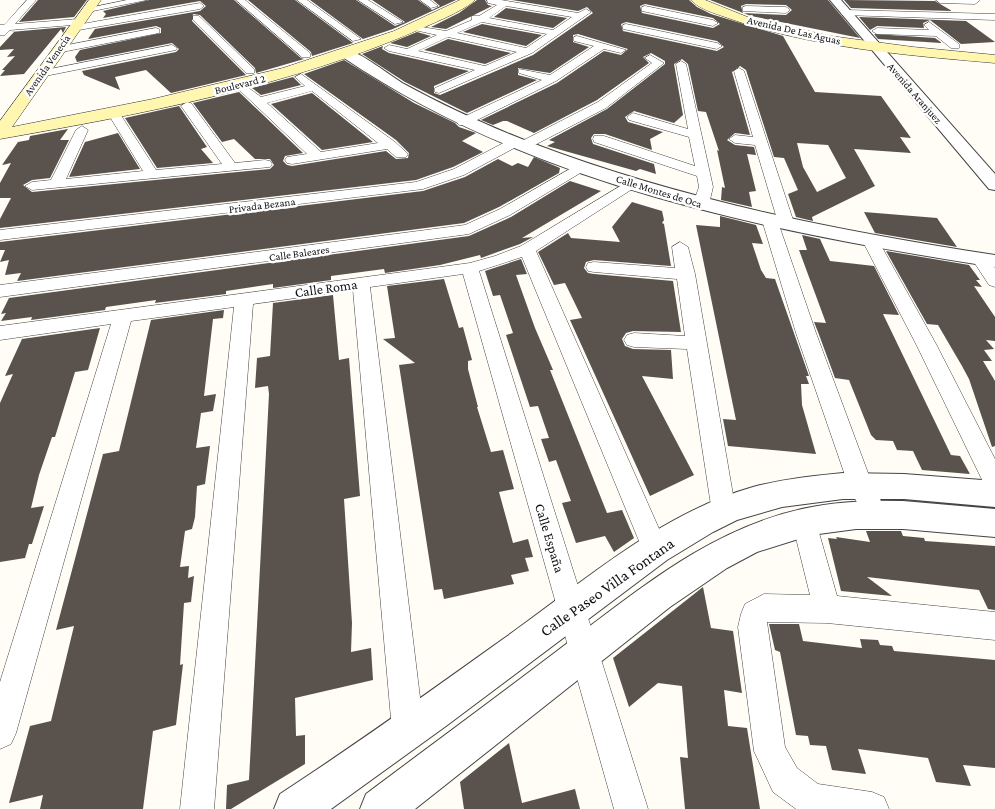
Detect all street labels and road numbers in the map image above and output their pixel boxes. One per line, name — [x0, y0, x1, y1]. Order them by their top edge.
street label: Avenida De Las Aguas — [746, 13, 842, 48]
street label: Avenida Venecia — [22, 32, 72, 98]
street label: Avenida Aranjuez — [885, 60, 945, 127]
street label: Boulevard 2 — [213, 72, 267, 96]
street label: Calle Montes de Oca — [615, 172, 703, 210]
street label: Privada Bezana — [228, 195, 296, 215]
street label: Calle Baleares — [268, 243, 330, 263]
street label: Calle Roma — [294, 276, 359, 300]
street label: Calle España — [532, 501, 568, 575]
street label: Calle Paseo Villa Fontana — [537, 534, 678, 640]

